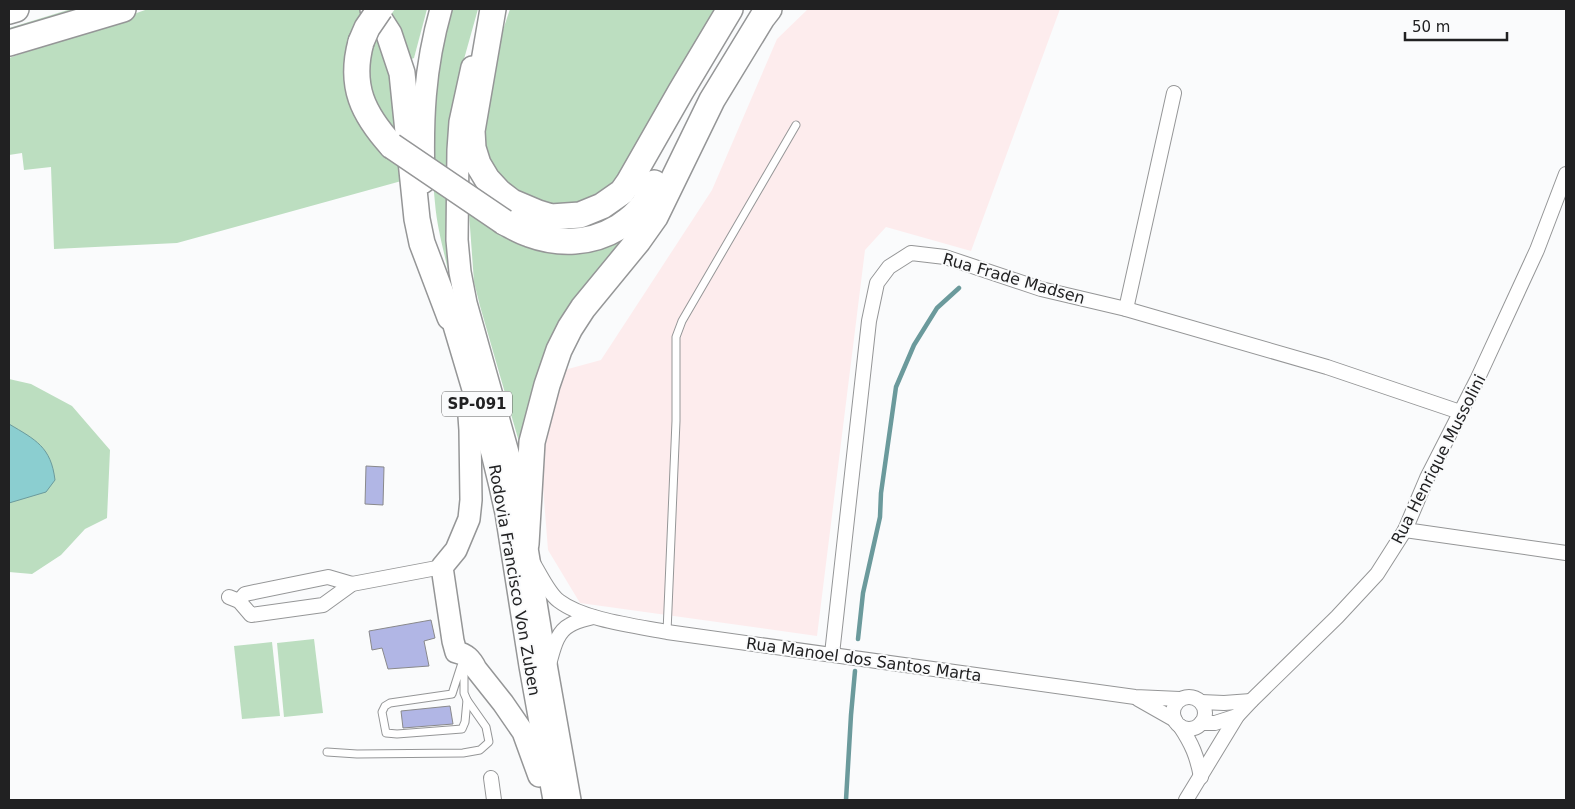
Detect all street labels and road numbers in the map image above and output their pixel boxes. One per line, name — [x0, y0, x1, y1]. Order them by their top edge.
street label: Rua Frade Madsen — [941, 249, 1087, 308]
street label: Rua Henrique Mussolini — [1387, 371, 1489, 547]
road number: SP-091 — [442, 392, 512, 416]
street label: Rodovia Francisco Von Zuben — [485, 463, 544, 697]
street label: Rua Manoel dos Santos Marta — [745, 634, 983, 685]

